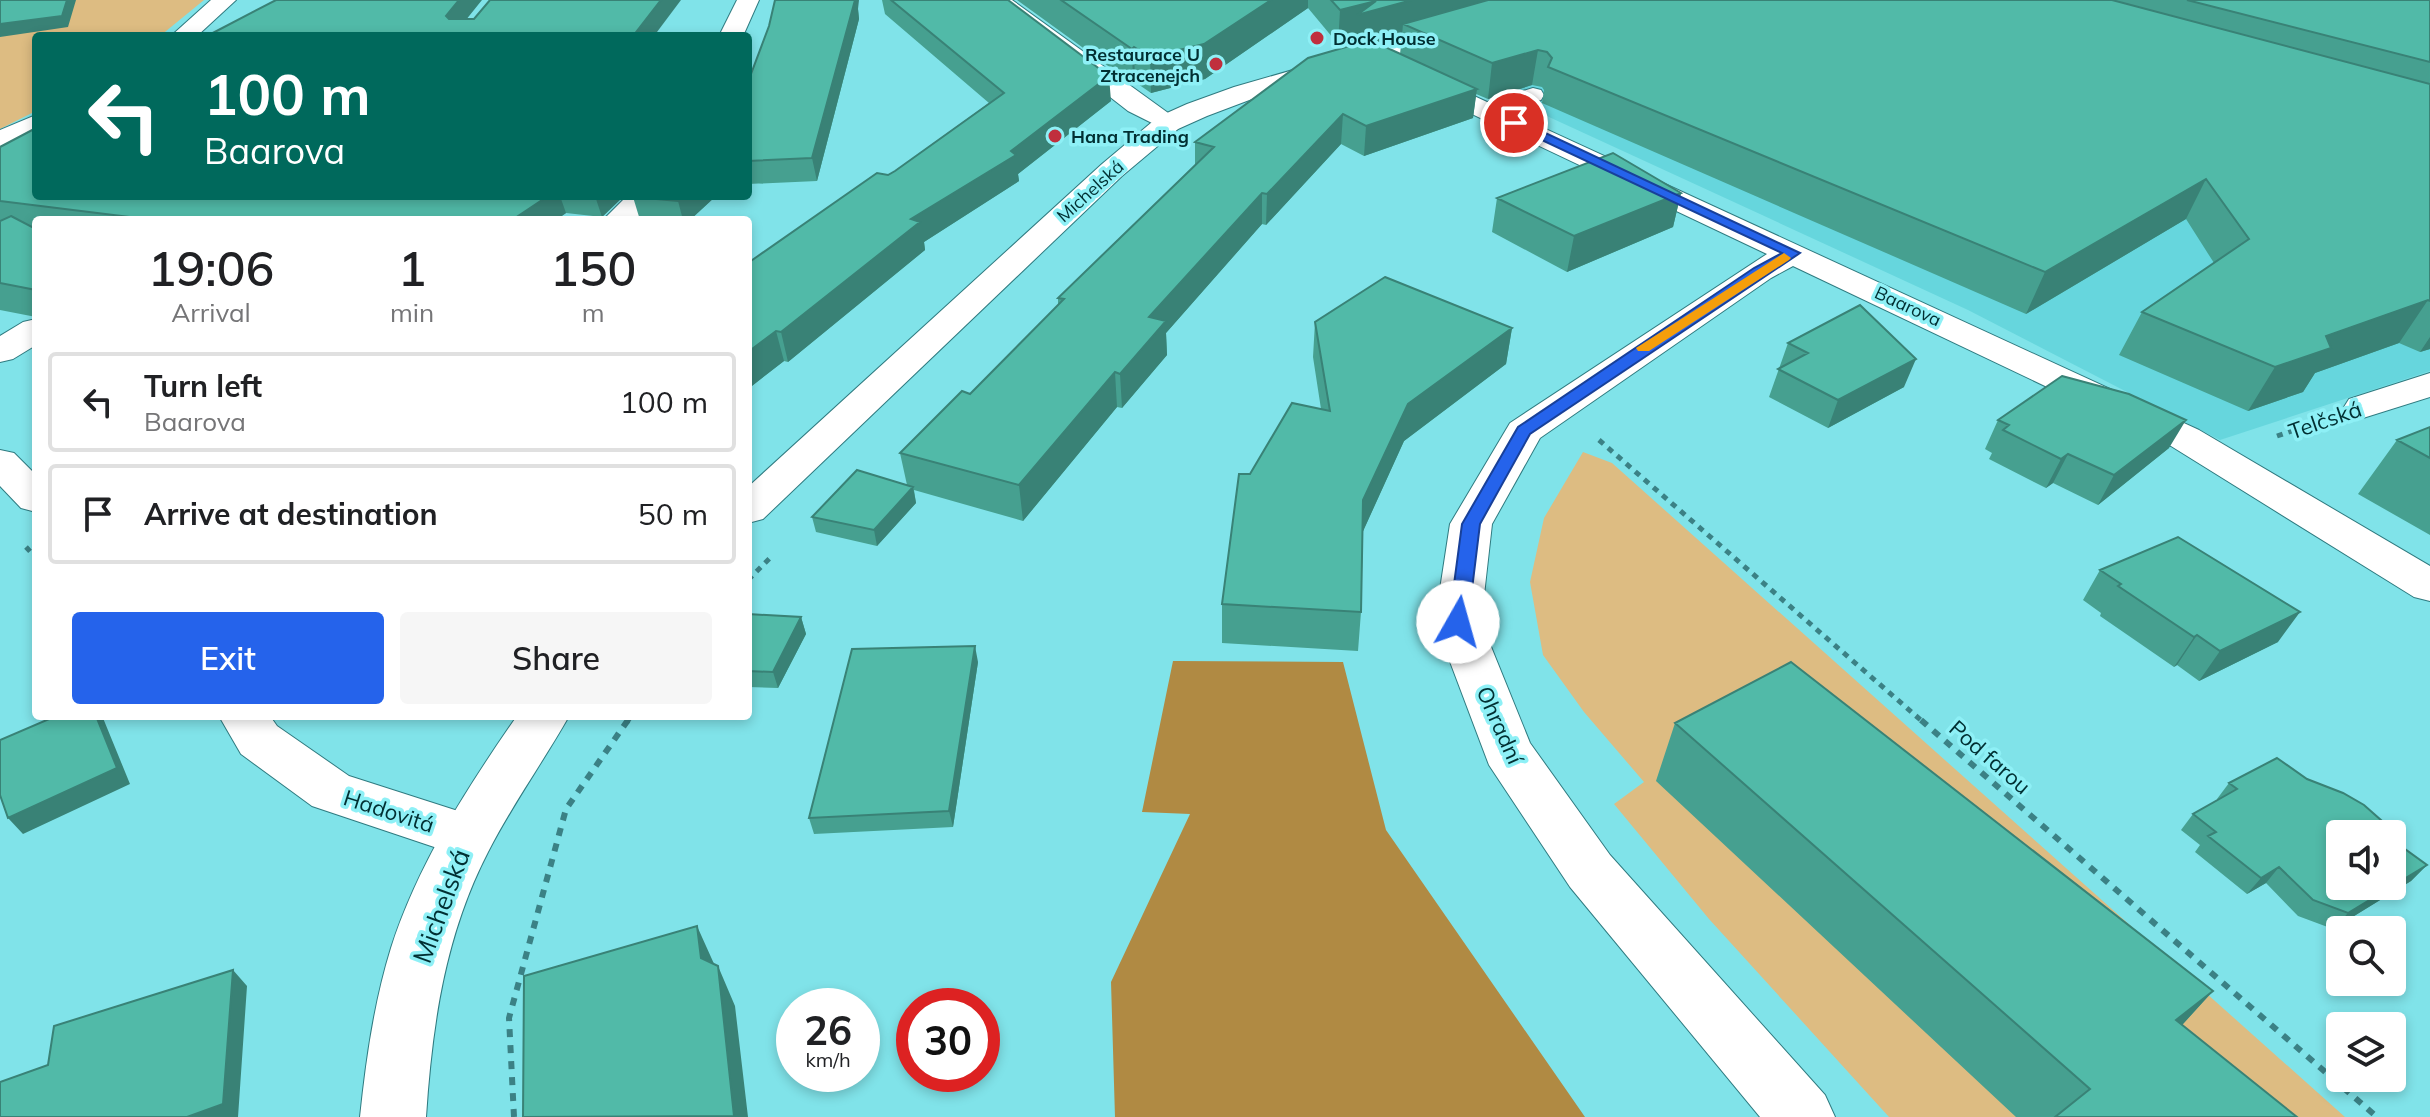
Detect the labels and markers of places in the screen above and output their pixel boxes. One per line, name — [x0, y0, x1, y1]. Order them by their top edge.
place label: Dock House — [1333, 27, 1436, 50]
marker: Dock House — [1308, 29, 1326, 47]
place label: Restaurace U Ztracenejch — [1085, 43, 1200, 87]
marker: Restaurace U Ztracenejch — [1207, 55, 1225, 73]
pin — [1480, 89, 1548, 157]
place label: Hana Trading — [1071, 125, 1189, 148]
marker: Hana Trading — [1046, 127, 1064, 145]

